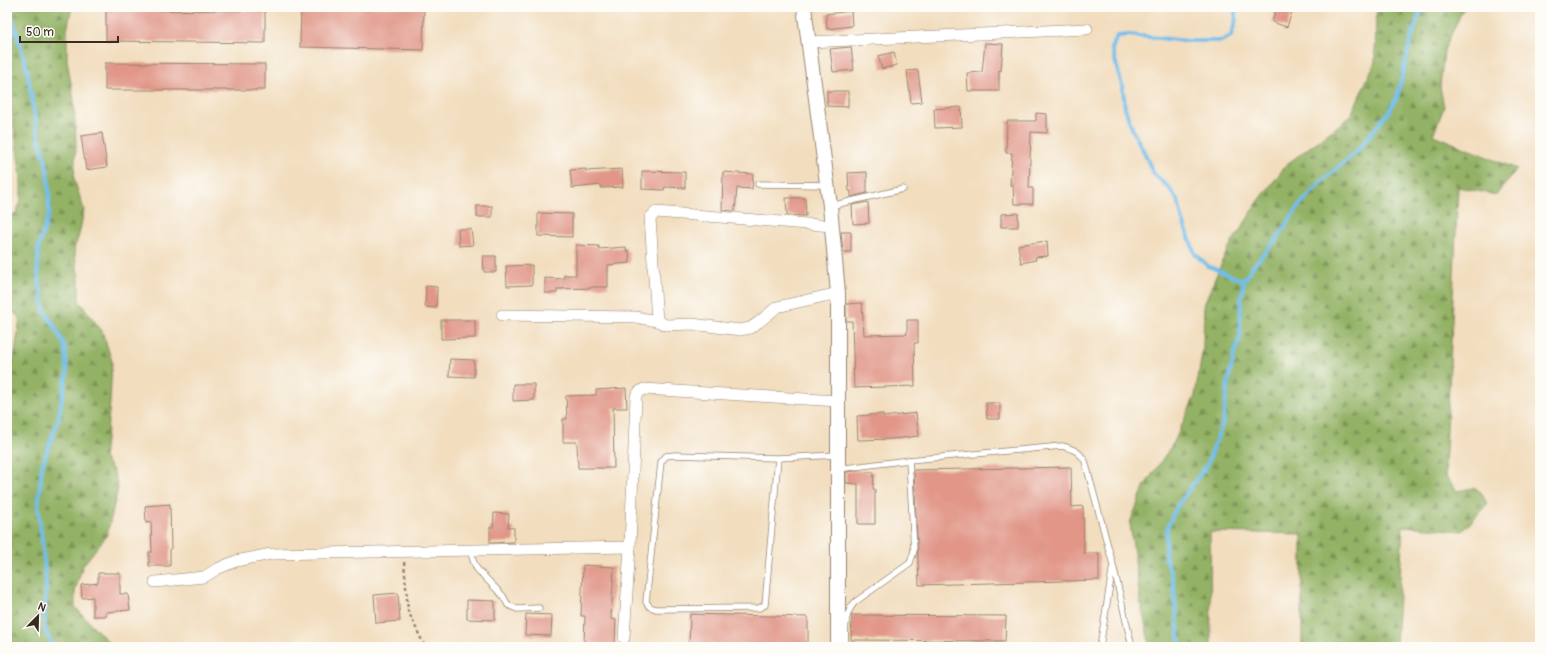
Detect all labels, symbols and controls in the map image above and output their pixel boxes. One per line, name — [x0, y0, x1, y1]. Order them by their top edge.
scale bar — [20, 18, 118, 44]
text: 50 m — [26, 25, 54, 40]
north arrow — [18, 596, 58, 636]
text: N — [36, 600, 48, 615]

